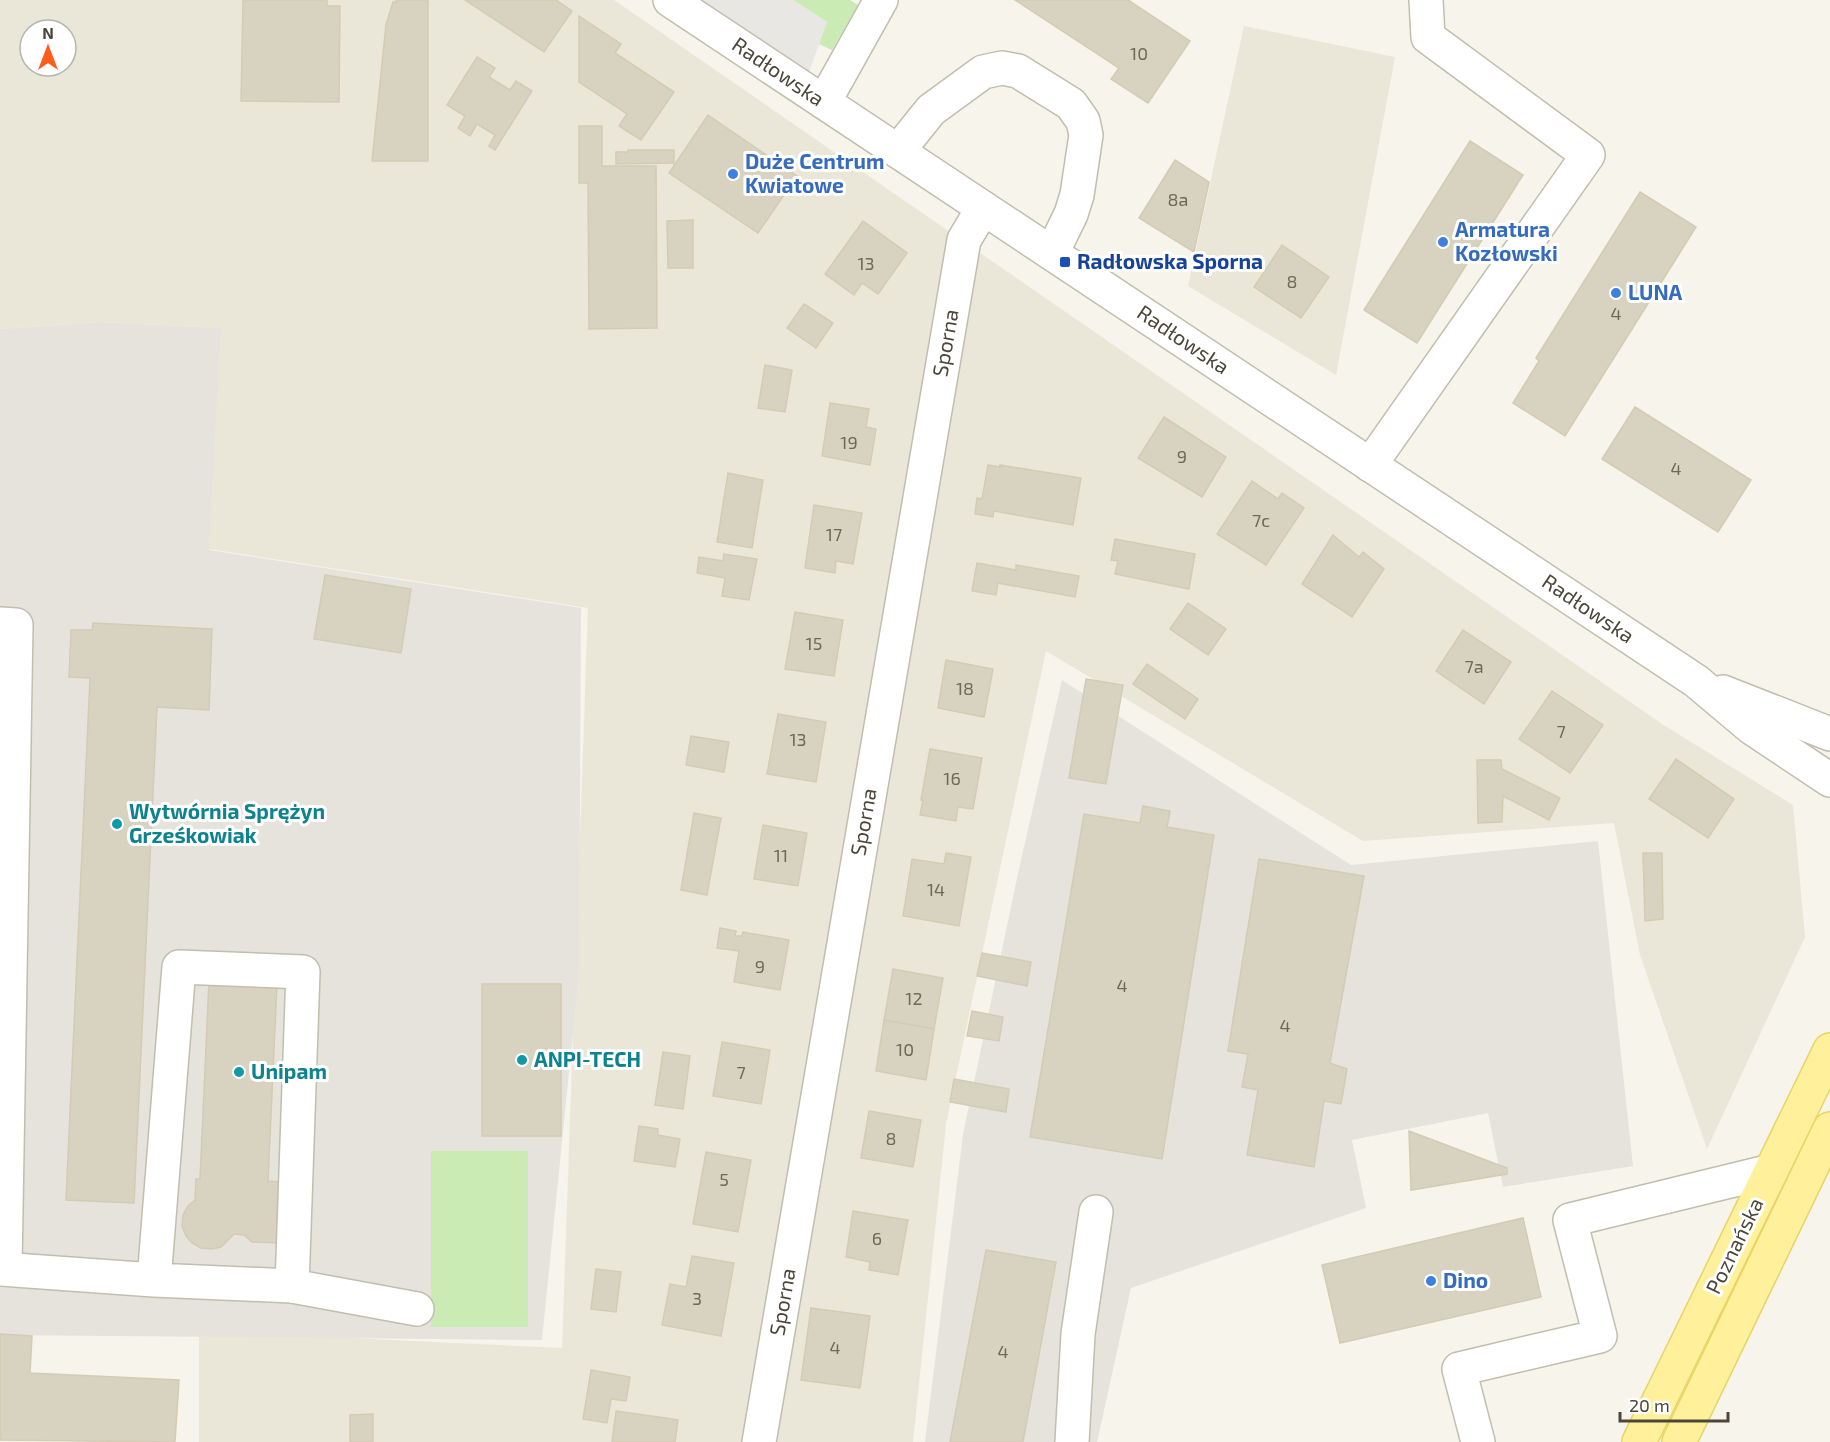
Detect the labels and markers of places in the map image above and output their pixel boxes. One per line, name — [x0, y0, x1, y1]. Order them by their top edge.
place label: Duże Centrum Kwiatowe — [745, 148, 885, 197]
marker: Duże Centrum Kwiatowe — [726, 167, 740, 181]
place label: Armatura Kozłowski — [1455, 216, 1558, 265]
marker: Armatura Kozłowski — [1436, 235, 1450, 249]
place label: Radłowska Sporna — [1077, 248, 1263, 273]
marker: Radłowska Sporna — [1058, 255, 1072, 269]
place label: LUNA — [1628, 279, 1683, 304]
marker: LUNA — [1609, 286, 1623, 300]
place label: Wytwórnia Sprężyn Grześkowiak — [129, 798, 325, 847]
marker: Wytwórnia Sprężyn Grześkowiak — [110, 817, 124, 831]
place label: ANPI-TECH — [534, 1046, 641, 1071]
marker: ANPI-TECH — [515, 1053, 529, 1067]
place label: Unipam — [251, 1058, 327, 1083]
marker: Unipam — [232, 1065, 246, 1079]
place label: Dino — [1443, 1267, 1488, 1292]
marker: Dino — [1424, 1274, 1438, 1288]

